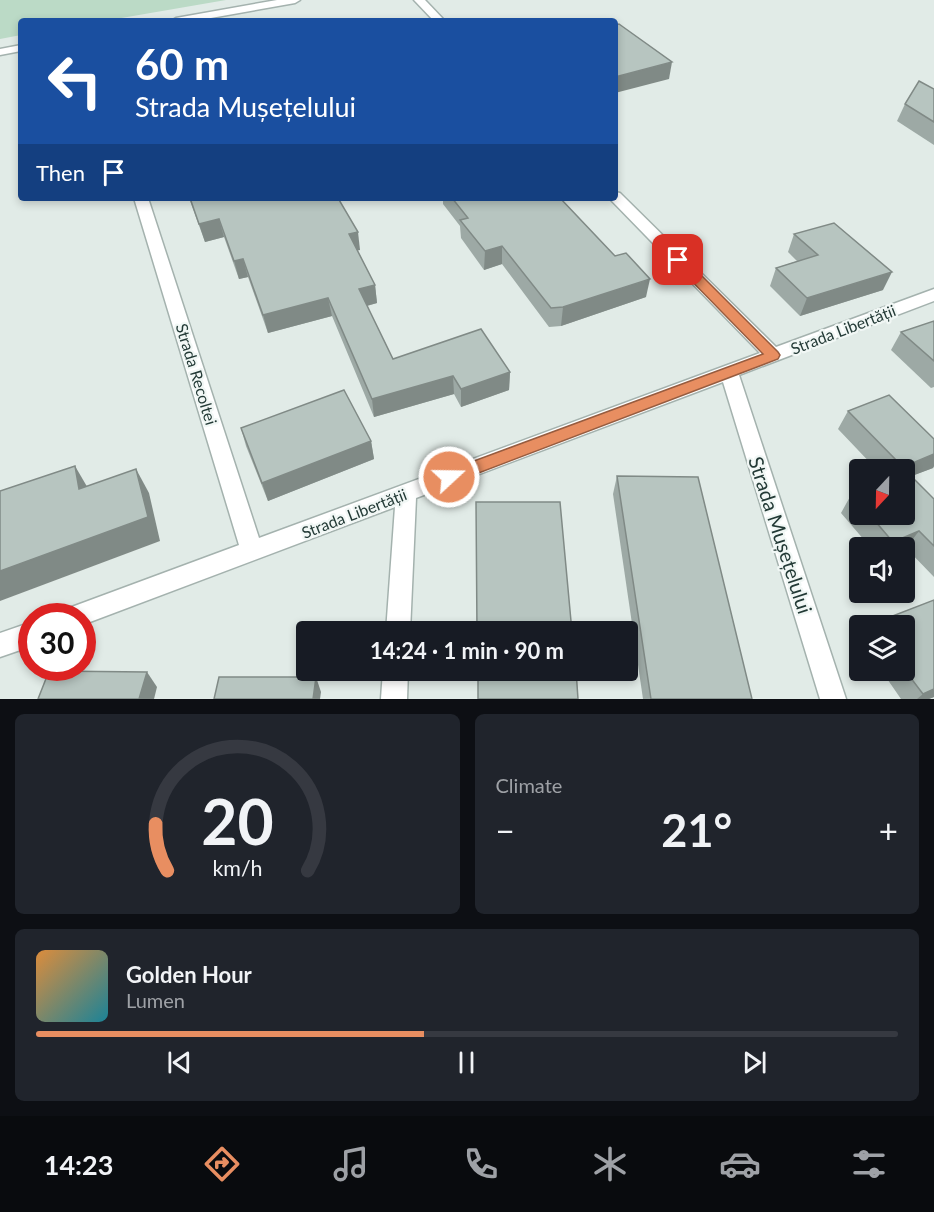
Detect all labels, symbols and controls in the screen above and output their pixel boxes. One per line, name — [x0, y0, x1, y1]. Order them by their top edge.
text: 60 m — [135, 39, 229, 89]
icon: left — [36, 42, 114, 120]
text: Strada Mușețelului — [135, 90, 356, 123]
icon: arrive — [97, 156, 130, 189]
text: Then — [36, 159, 85, 186]
pin — [652, 234, 703, 285]
icon: arrive — [661, 243, 694, 276]
street label: Strada Libertății — [788, 300, 898, 358]
street label: Strada Recoltei — [173, 321, 221, 427]
position arrow — [417, 445, 481, 509]
street label: Strada Mușețelului — [744, 453, 818, 617]
north arrow — [849, 459, 915, 525]
map controls — [849, 459, 915, 681]
street label: Strada Libertății — [299, 484, 409, 542]
button: sound — [849, 537, 915, 603]
speed limit sign: 30 — [18, 603, 96, 681]
button: layers — [849, 615, 915, 681]
text: 14:24 · 1 min · 90 m — [370, 637, 564, 664]
text: Climate — [496, 773, 562, 797]
text: 20 — [201, 783, 273, 858]
text: 21° — [661, 803, 732, 857]
text: − — [496, 810, 515, 850]
text: + — [879, 810, 898, 850]
text: km/h — [212, 855, 262, 881]
text: Golden Hour — [126, 961, 252, 988]
text: Lumen — [126, 988, 185, 1012]
icon: previous — [163, 1046, 196, 1079]
icon: pause — [450, 1046, 483, 1079]
icon: next — [738, 1046, 771, 1079]
icon: directions — [201, 1143, 243, 1185]
icon: music — [330, 1143, 372, 1185]
icon: phone — [460, 1143, 502, 1185]
icon: climate — [589, 1143, 631, 1185]
icon: car — [719, 1143, 761, 1185]
icon: filters — [848, 1143, 890, 1185]
text: 14:23 — [44, 1148, 113, 1181]

